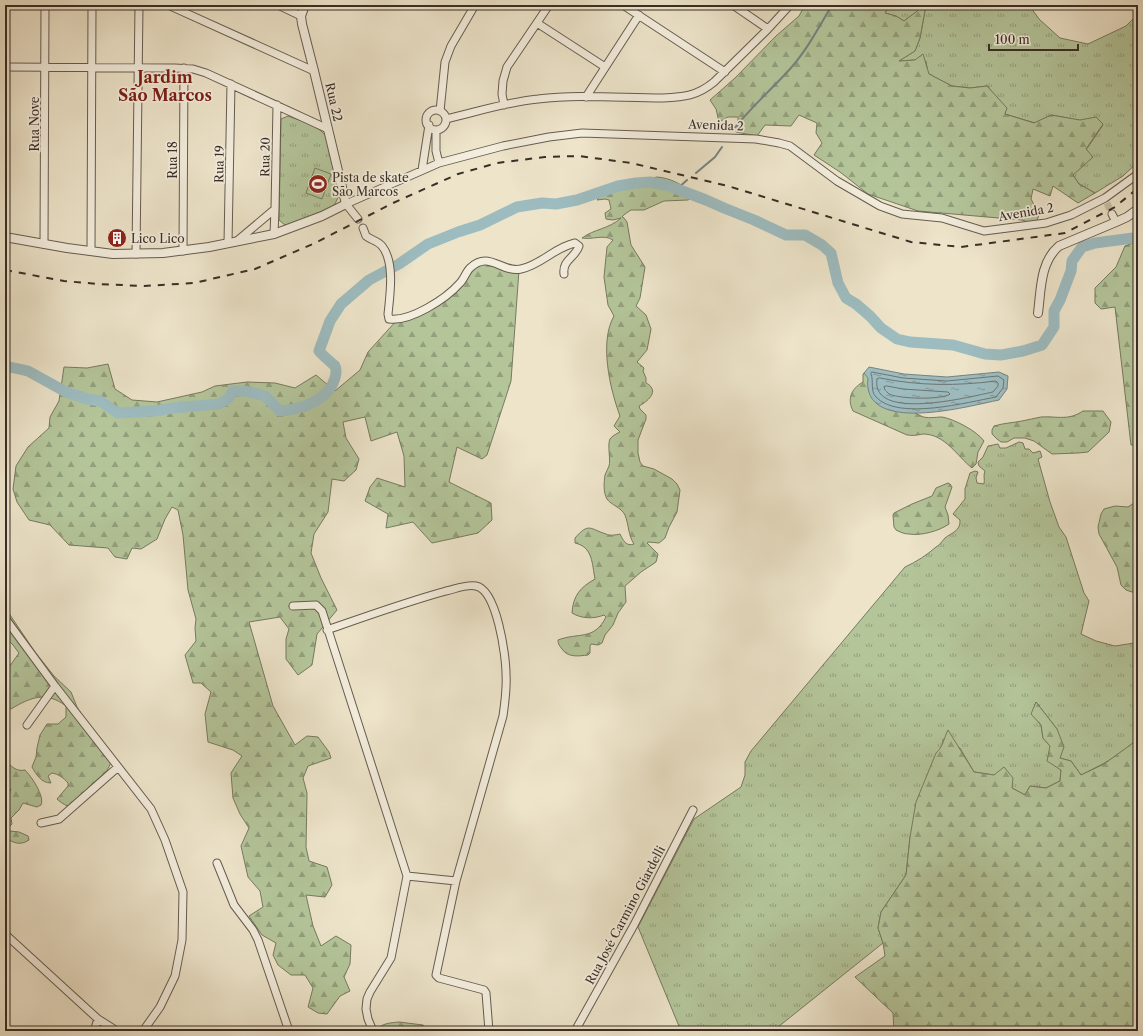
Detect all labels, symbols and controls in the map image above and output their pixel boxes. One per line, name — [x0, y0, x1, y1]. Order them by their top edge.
scale bar — [989, 26, 1078, 52]
text: 100 m — [995, 32, 1030, 47]
district label: Jardim São Marcos — [118, 67, 212, 105]
street label: Rua 22 — [322, 81, 346, 123]
street label: Rua Nove — [27, 96, 42, 152]
street label: Avenida 2 — [687, 116, 744, 133]
street label: Rua 20 — [257, 137, 273, 177]
street label: Rua 18 — [165, 141, 180, 179]
street label: Rua 19 — [211, 145, 227, 183]
place label: Pista de skate São Marcos — [332, 170, 409, 199]
sports icon: Pista de skate São Marcos — [307, 173, 329, 195]
street label: Avenida 2 — [996, 200, 1055, 224]
building icon: Lico Lico — [106, 227, 128, 249]
place label: Lico Lico — [131, 231, 185, 246]
street label: Rua José Carmino Giardelli — [582, 843, 668, 987]

